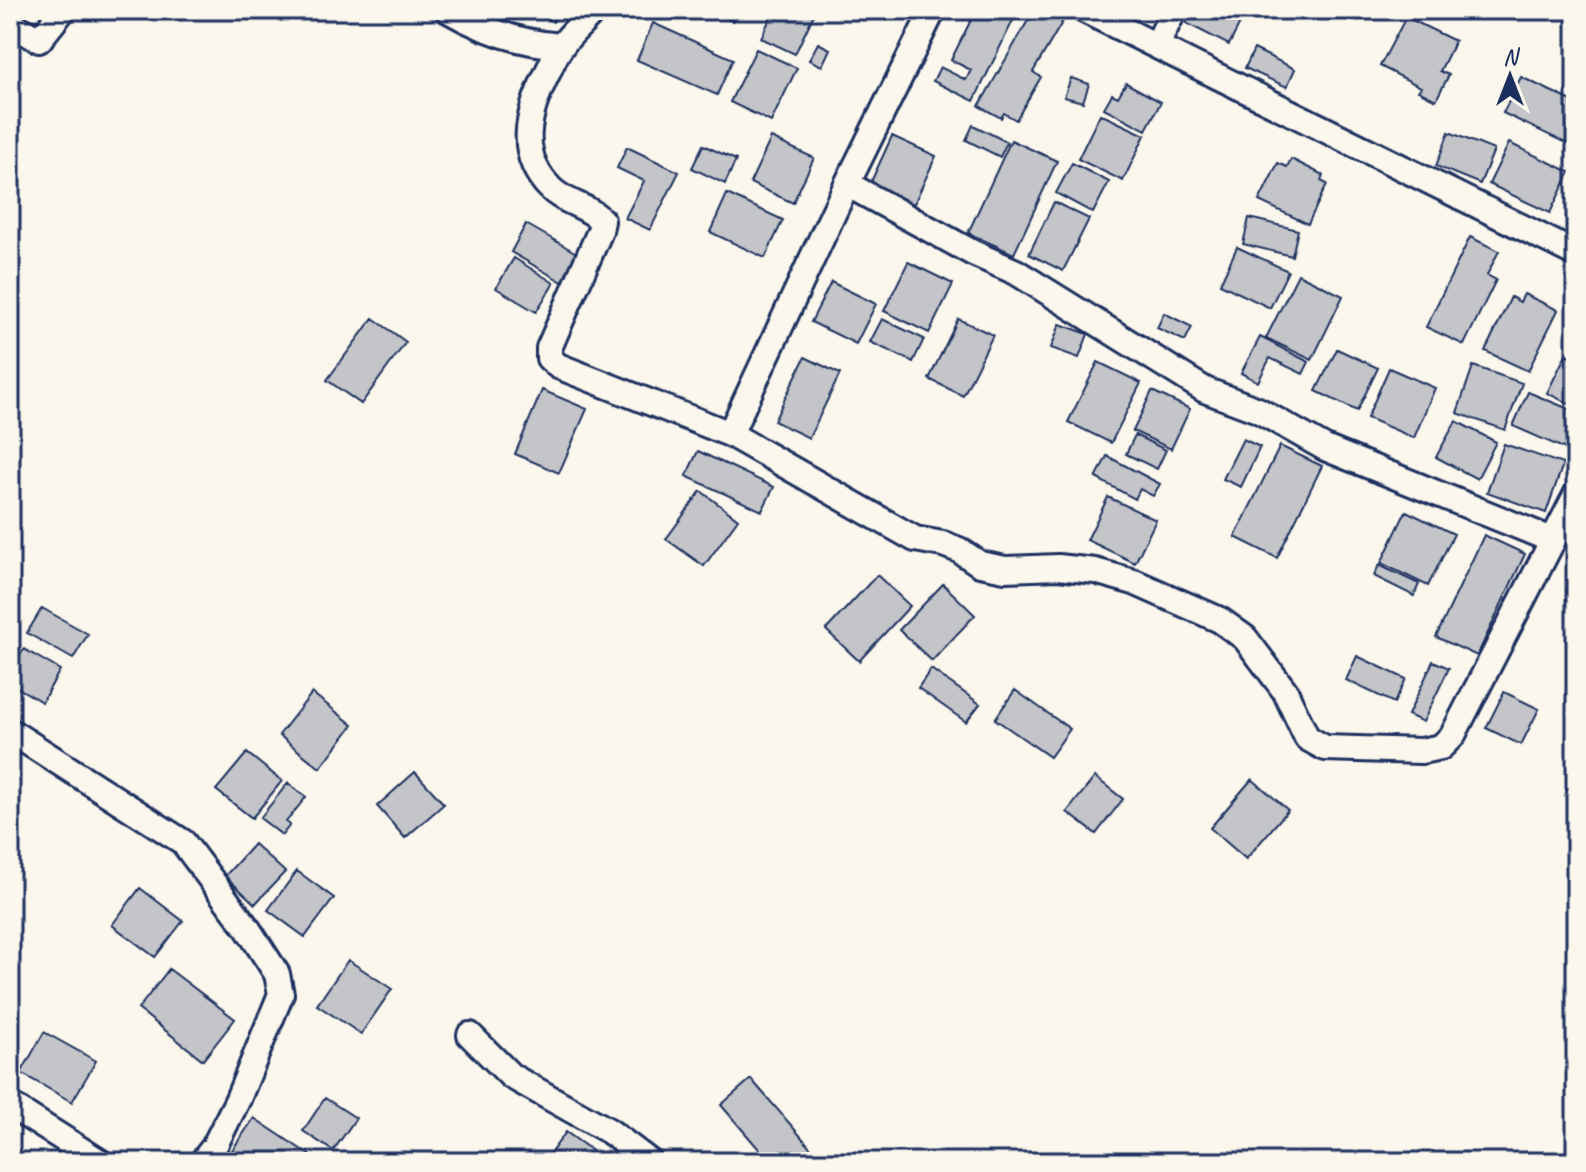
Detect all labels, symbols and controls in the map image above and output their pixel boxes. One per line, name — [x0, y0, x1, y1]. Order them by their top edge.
north arrow — [1470, 36, 1550, 116]
text: N — [1503, 43, 1520, 71]

